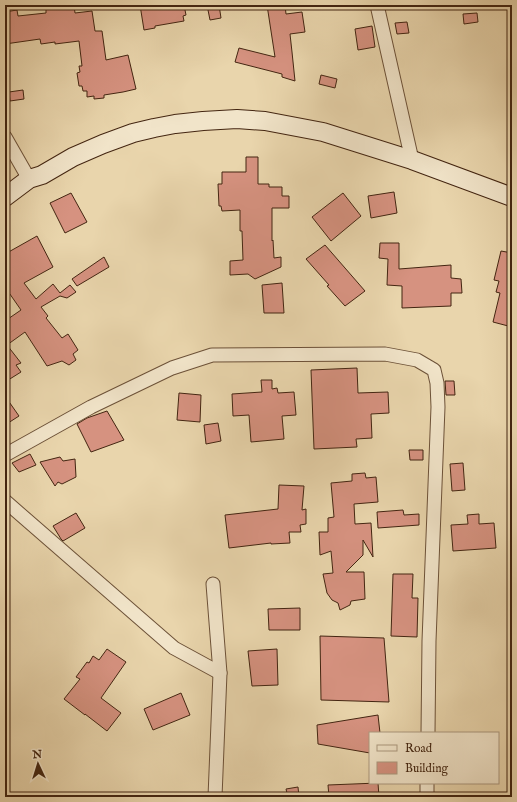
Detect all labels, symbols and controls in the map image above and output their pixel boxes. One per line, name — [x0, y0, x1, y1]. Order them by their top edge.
legend — [369, 732, 499, 784]
text: Road — [405, 741, 433, 756]
north arrow — [18, 744, 58, 784]
text: N — [31, 748, 43, 762]
text: Building — [405, 761, 449, 776]

